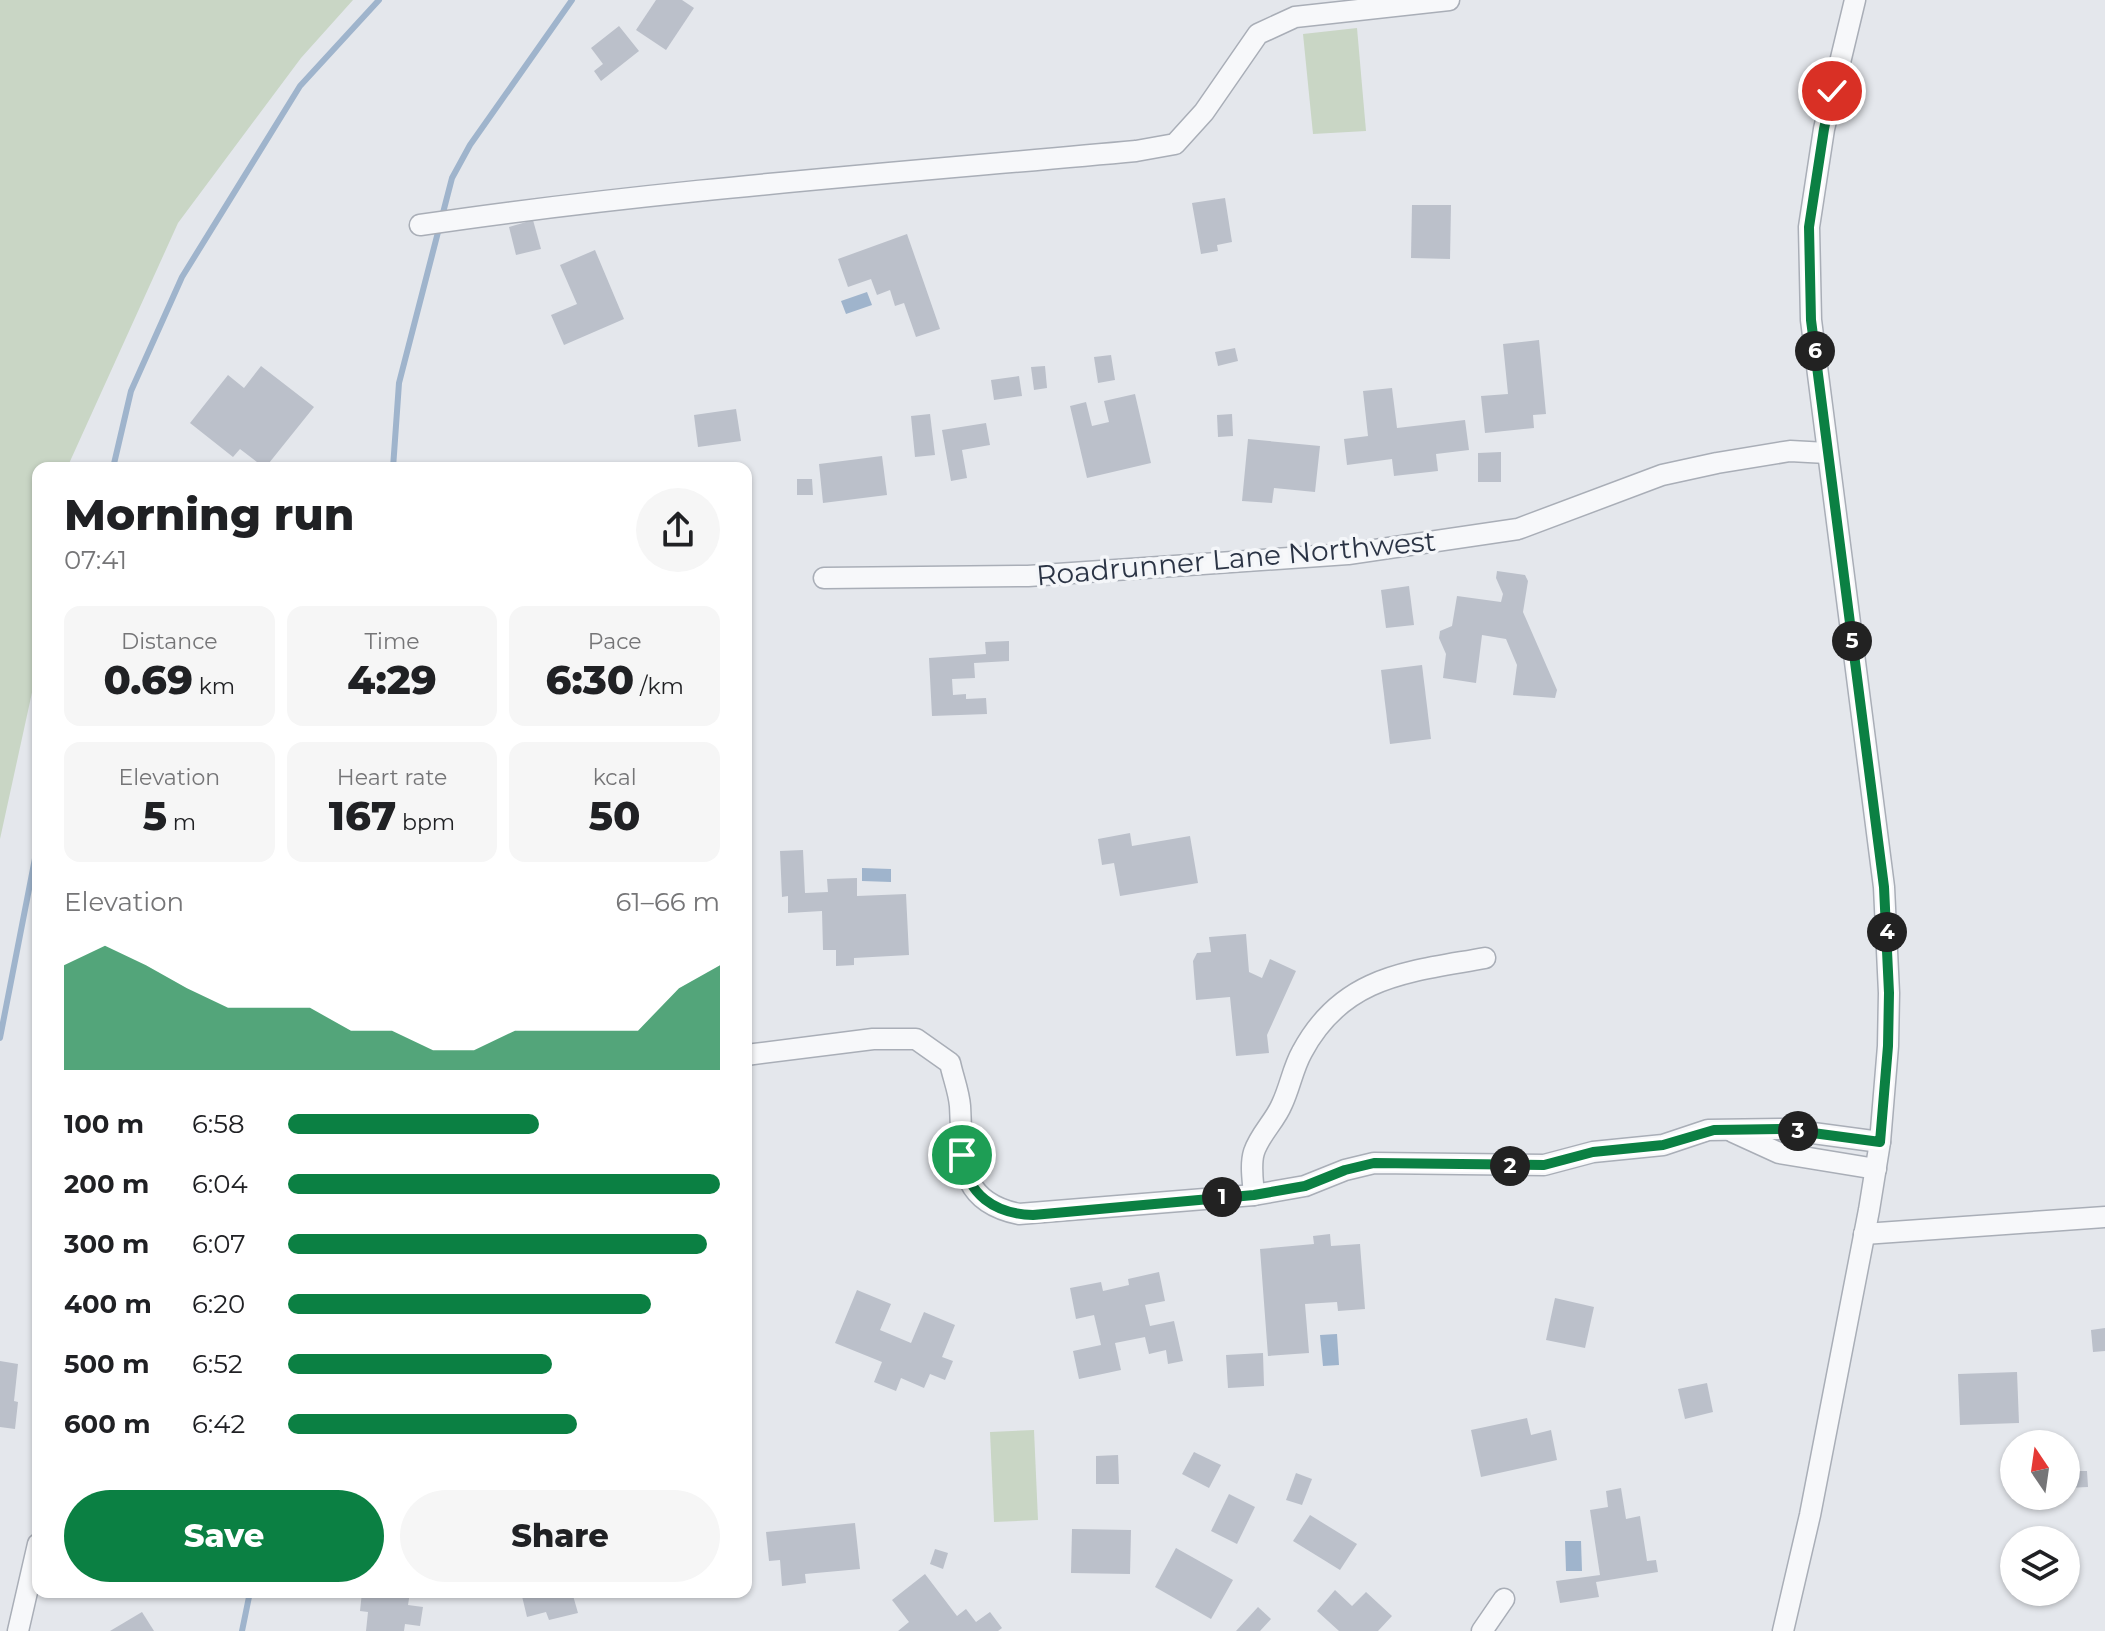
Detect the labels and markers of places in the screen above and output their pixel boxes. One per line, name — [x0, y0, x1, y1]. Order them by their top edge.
pin — [1798, 57, 1866, 125]
pin: 6 — [1795, 331, 1835, 371]
pin: 5 — [1832, 621, 1872, 661]
pin: 4 — [1867, 912, 1907, 952]
pin: 3 — [1778, 1111, 1818, 1151]
pin — [928, 1121, 996, 1189]
pin: 2 — [1490, 1146, 1530, 1186]
pin: 1 — [1202, 1177, 1242, 1217]

